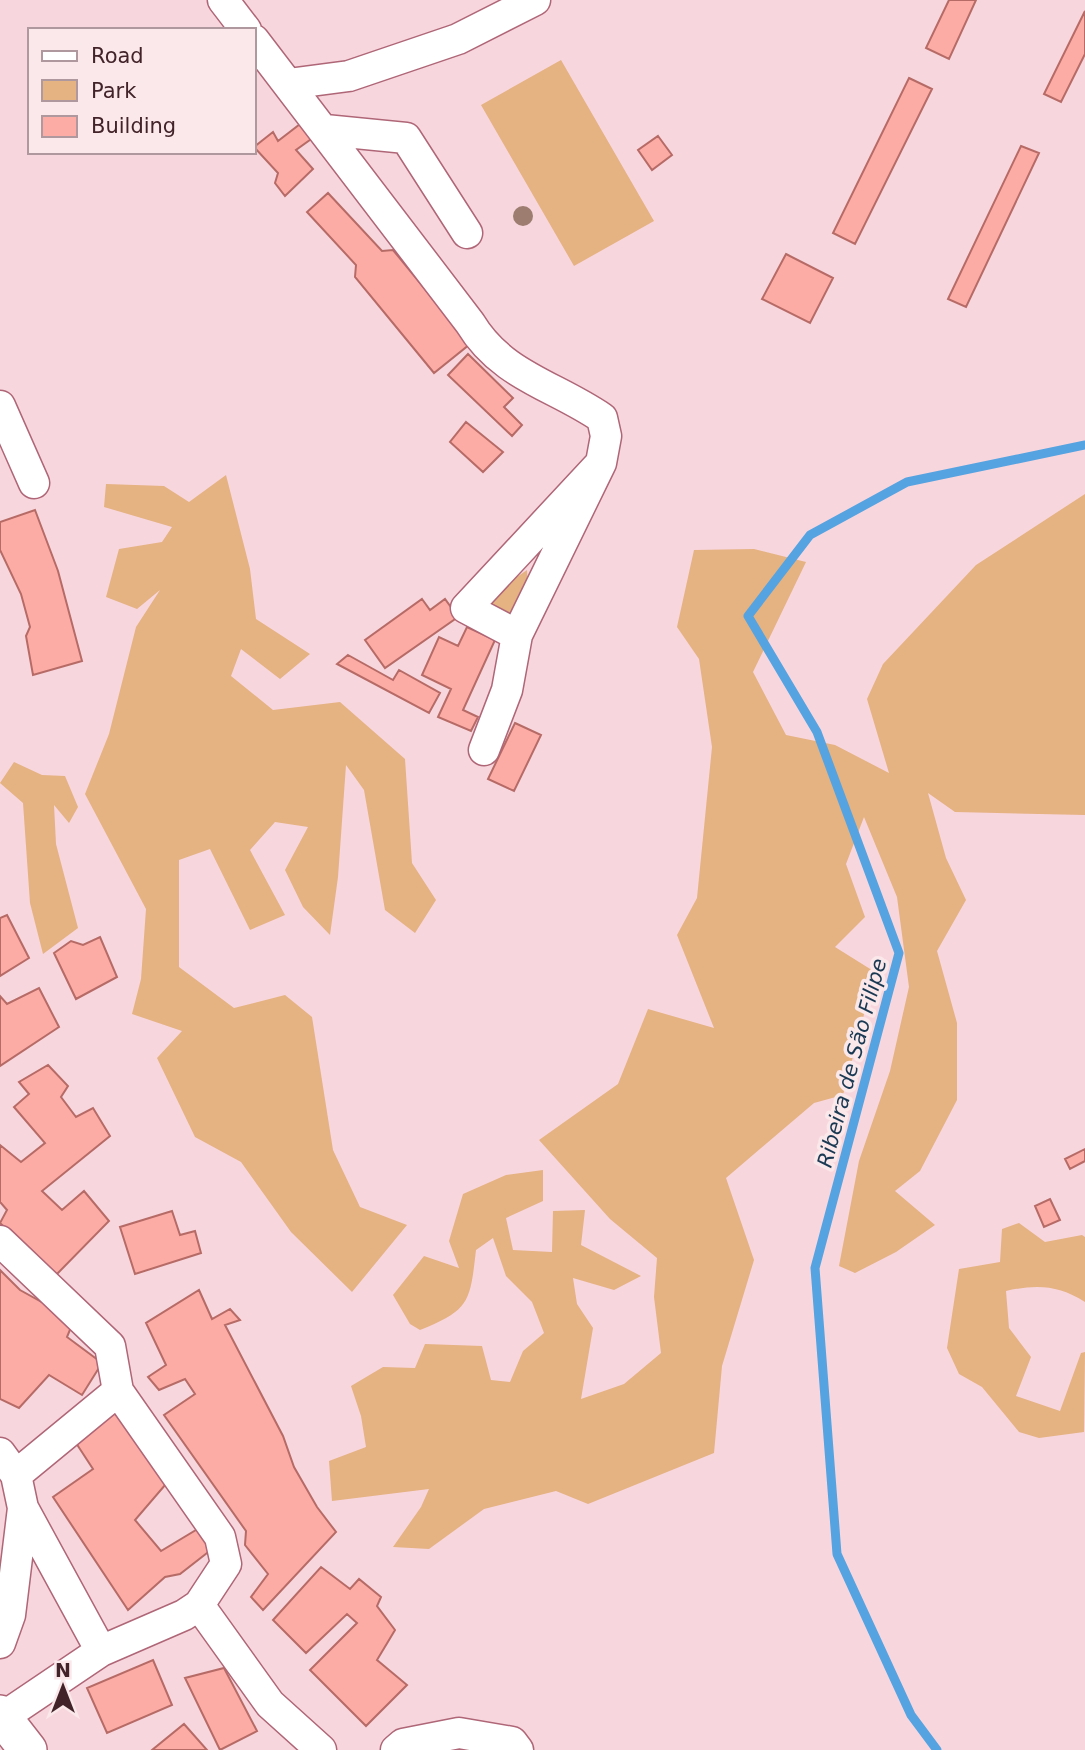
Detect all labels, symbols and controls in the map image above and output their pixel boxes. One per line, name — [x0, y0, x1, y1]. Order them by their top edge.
legend — [28, 28, 256, 154]
text: Road — [91, 44, 144, 68]
text: Park — [91, 79, 137, 103]
text: Building — [91, 114, 176, 138]
water label: Ribeira de São Filipe — [813, 956, 891, 1170]
north arrow — [28, 1652, 98, 1722]
text: N — [55, 1659, 71, 1681]

